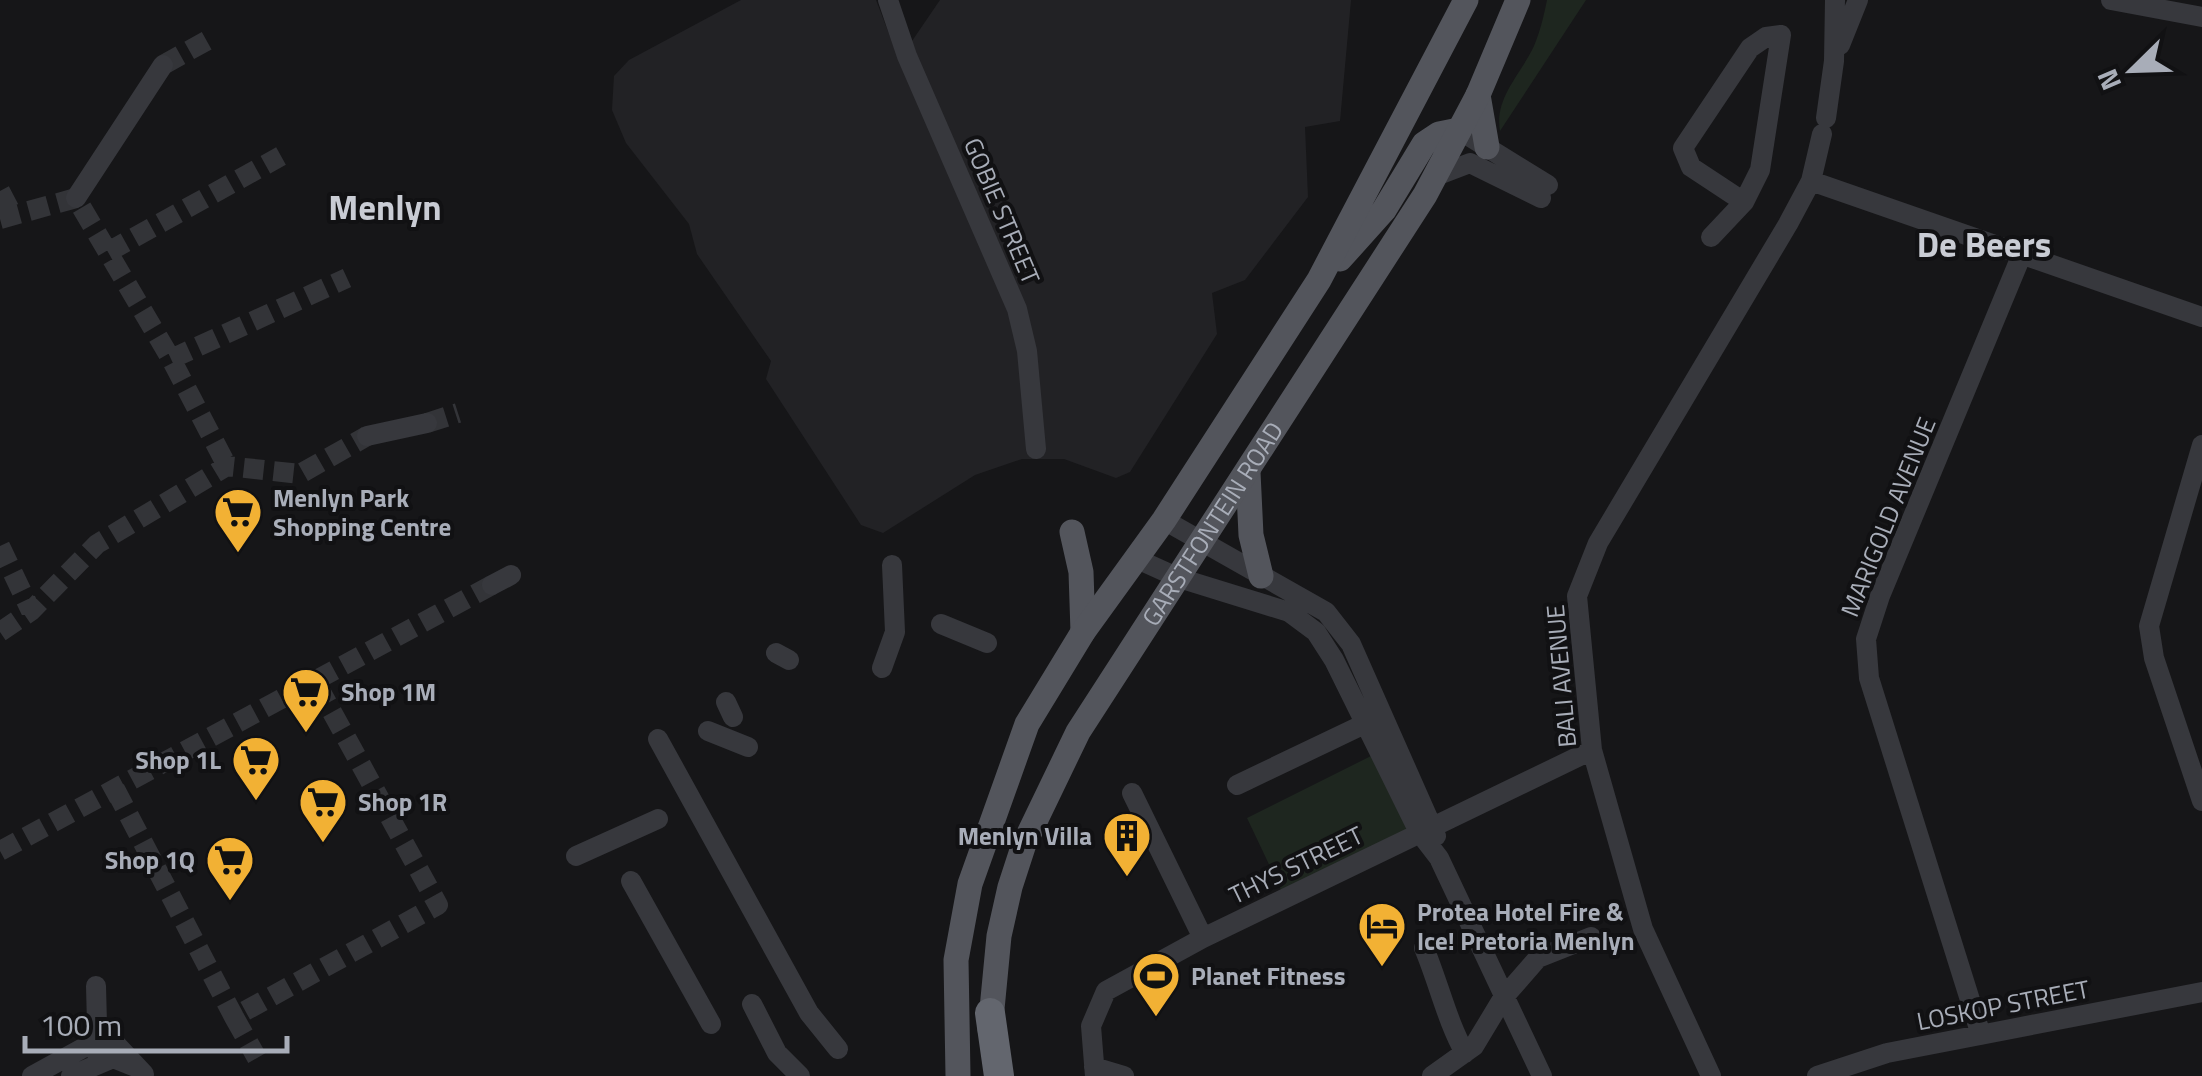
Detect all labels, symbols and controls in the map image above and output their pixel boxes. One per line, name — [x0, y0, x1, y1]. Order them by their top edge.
north arrow — [2082, 20, 2182, 120]
text: N — [2085, 63, 2132, 97]
street label: GOBIE STREET — [954, 132, 1050, 290]
district label: Menlyn — [328, 180, 442, 234]
district label: De Beers — [1917, 217, 2051, 271]
street label: MARIGOLD AVENUE — [1831, 411, 1945, 623]
street label: GARSTFONTEIN ROAD — [1132, 414, 1293, 634]
place label: Menlyn Park Shopping Centre — [273, 479, 451, 546]
supermarket icon: Menlyn Park Shopping Centre — [212, 486, 264, 554]
street label: BALI AVENUE — [1536, 603, 1586, 749]
supermarket icon: Shop 1M — [280, 666, 332, 734]
place label: Shop 1M — [341, 673, 436, 711]
supermarket icon: Shop 1L — [230, 734, 282, 802]
place label: Shop 1L — [135, 741, 221, 779]
supermarket icon: Shop 1R — [297, 776, 349, 844]
place label: Shop 1R — [358, 783, 447, 821]
building icon: Menlyn Villa — [1101, 810, 1153, 878]
street label: THYS STREET — [1223, 816, 1369, 914]
place label: Menlyn Villa — [958, 817, 1092, 855]
supermarket icon: Shop 1Q — [204, 834, 256, 902]
place label: Shop 1Q — [105, 841, 195, 879]
place label: Protea Hotel Fire & Ice! Pretoria Menlyn — [1417, 893, 1634, 960]
hotel icon: Protea Hotel Fire & Ice! Pretoria Menlyn — [1356, 900, 1408, 968]
sports icon: Planet Fitness — [1130, 950, 1182, 1018]
place label: Planet Fitness — [1191, 957, 1345, 995]
street label: LOSKOP STREET — [1913, 970, 2093, 1040]
scale bar — [25, 991, 288, 1053]
text: 100 m — [40, 1002, 122, 1048]

